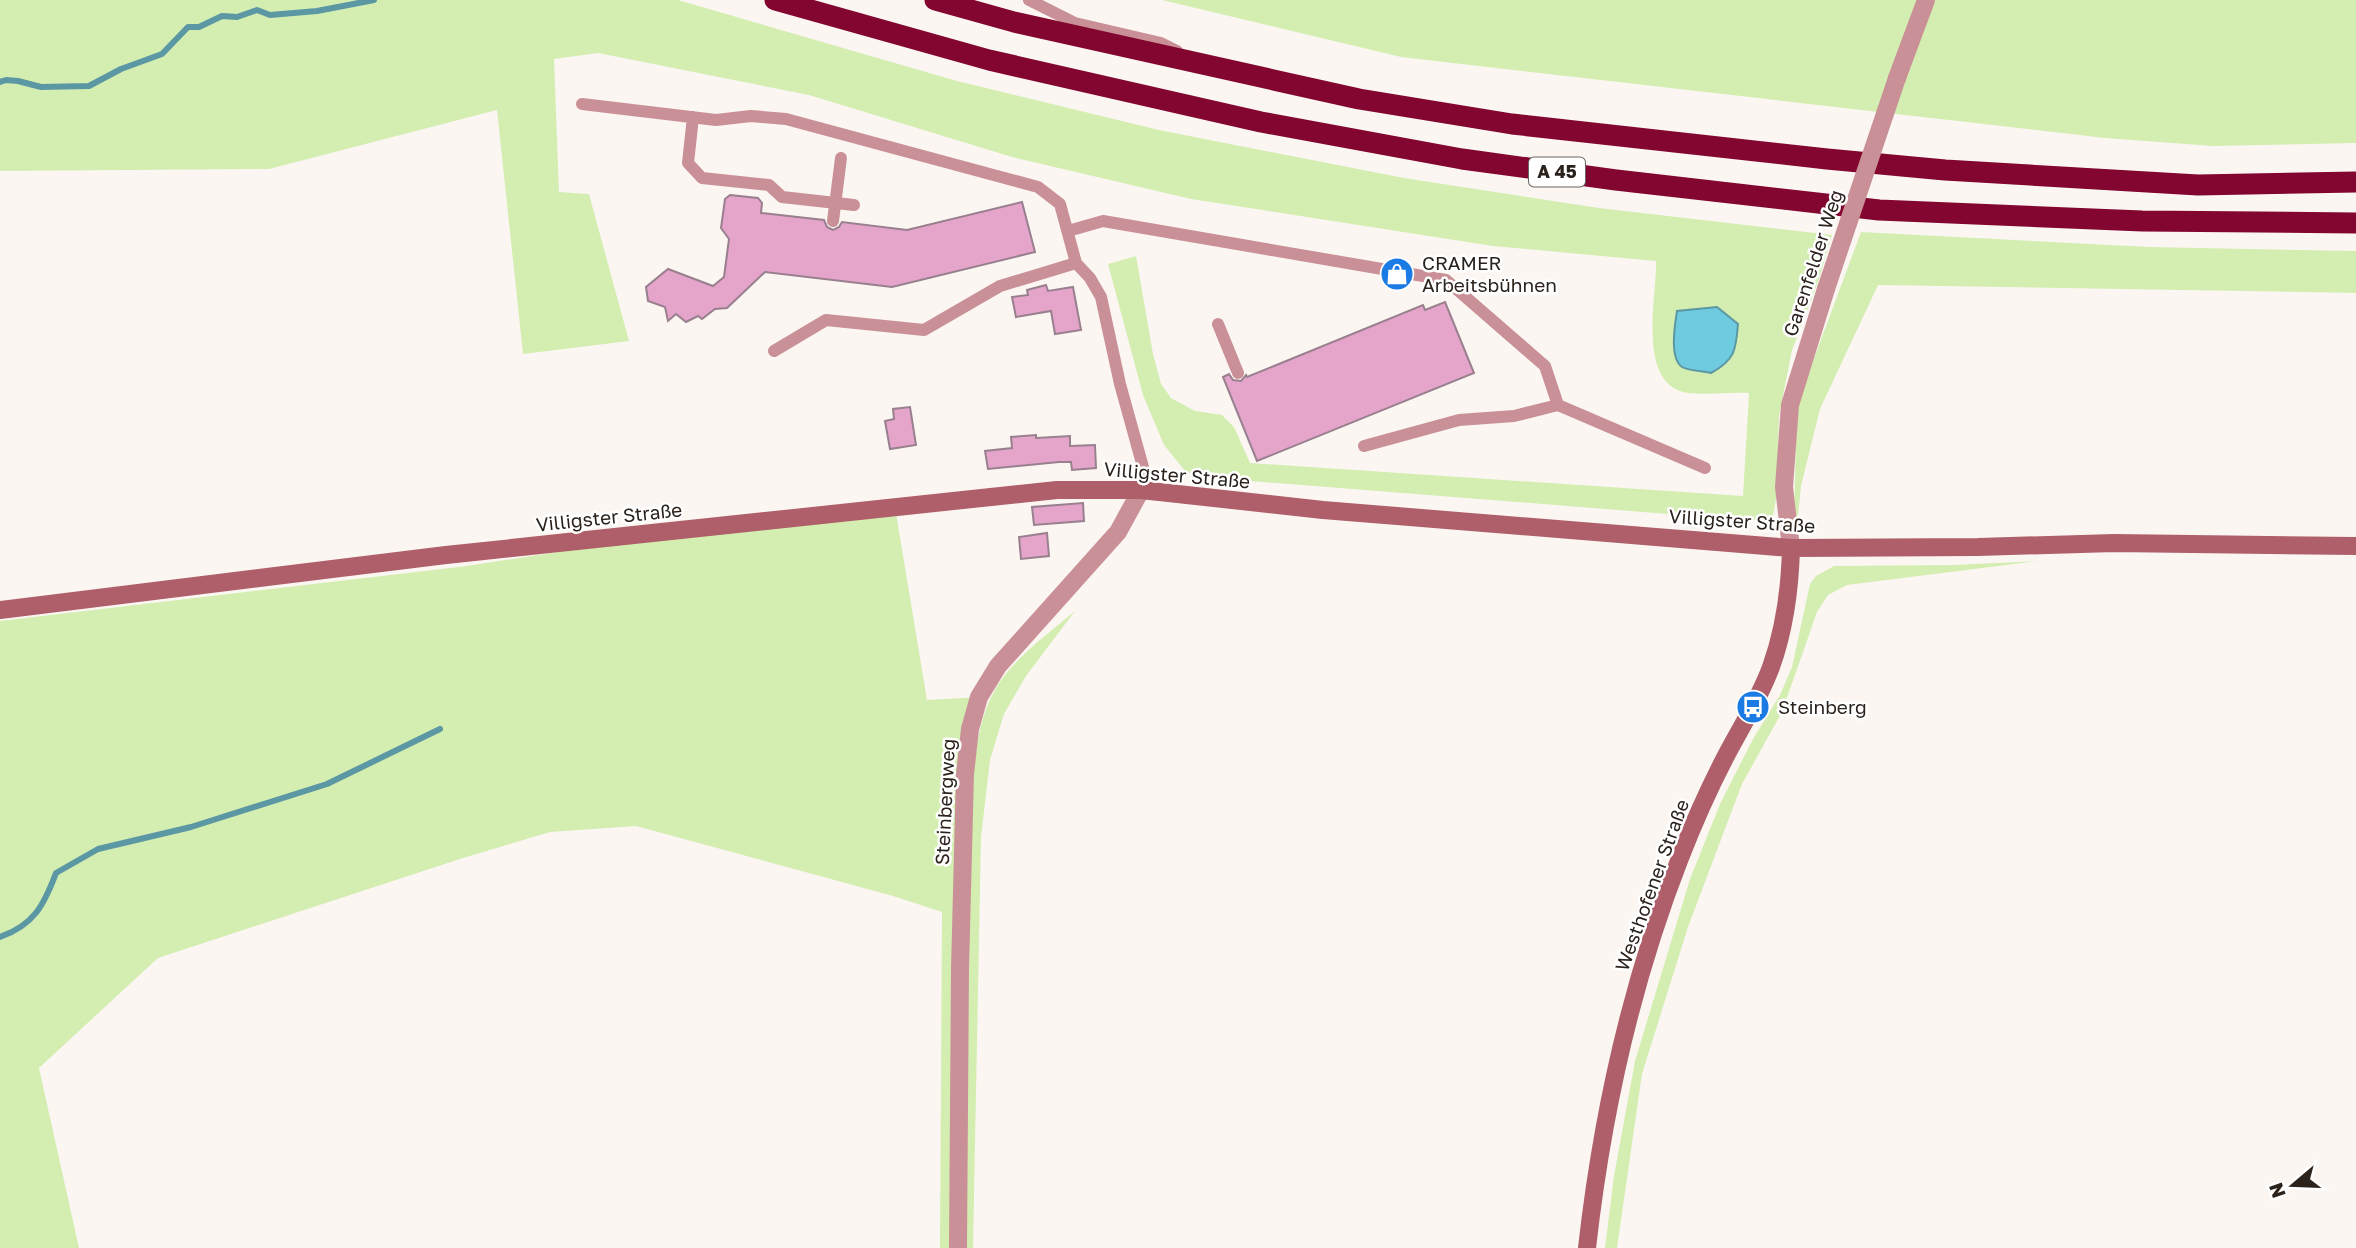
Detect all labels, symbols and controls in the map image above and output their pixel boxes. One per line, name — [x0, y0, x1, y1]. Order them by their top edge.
road number: A 45 — [1529, 158, 1585, 187]
street label: Garenfelder Weg — [1778, 187, 1847, 339]
place label: CRAMER Arbeitsbühnen — [1422, 251, 1557, 296]
shop icon: CRAMER Arbeitsbühnen — [1378, 255, 1416, 293]
street label: Villigster Straße — [1103, 457, 1251, 492]
street label: Villigster Straße — [535, 497, 683, 536]
street label: Villigster Straße — [1668, 504, 1816, 537]
bus stop icon: Steinberg — [1734, 688, 1772, 726]
place label: Steinberg — [1778, 695, 1867, 718]
street label: Steinbergweg — [930, 738, 959, 866]
street label: Westhofener Straße — [1610, 796, 1693, 974]
north arrow — [2258, 1150, 2328, 1220]
text: N — [2263, 1180, 2290, 1201]

